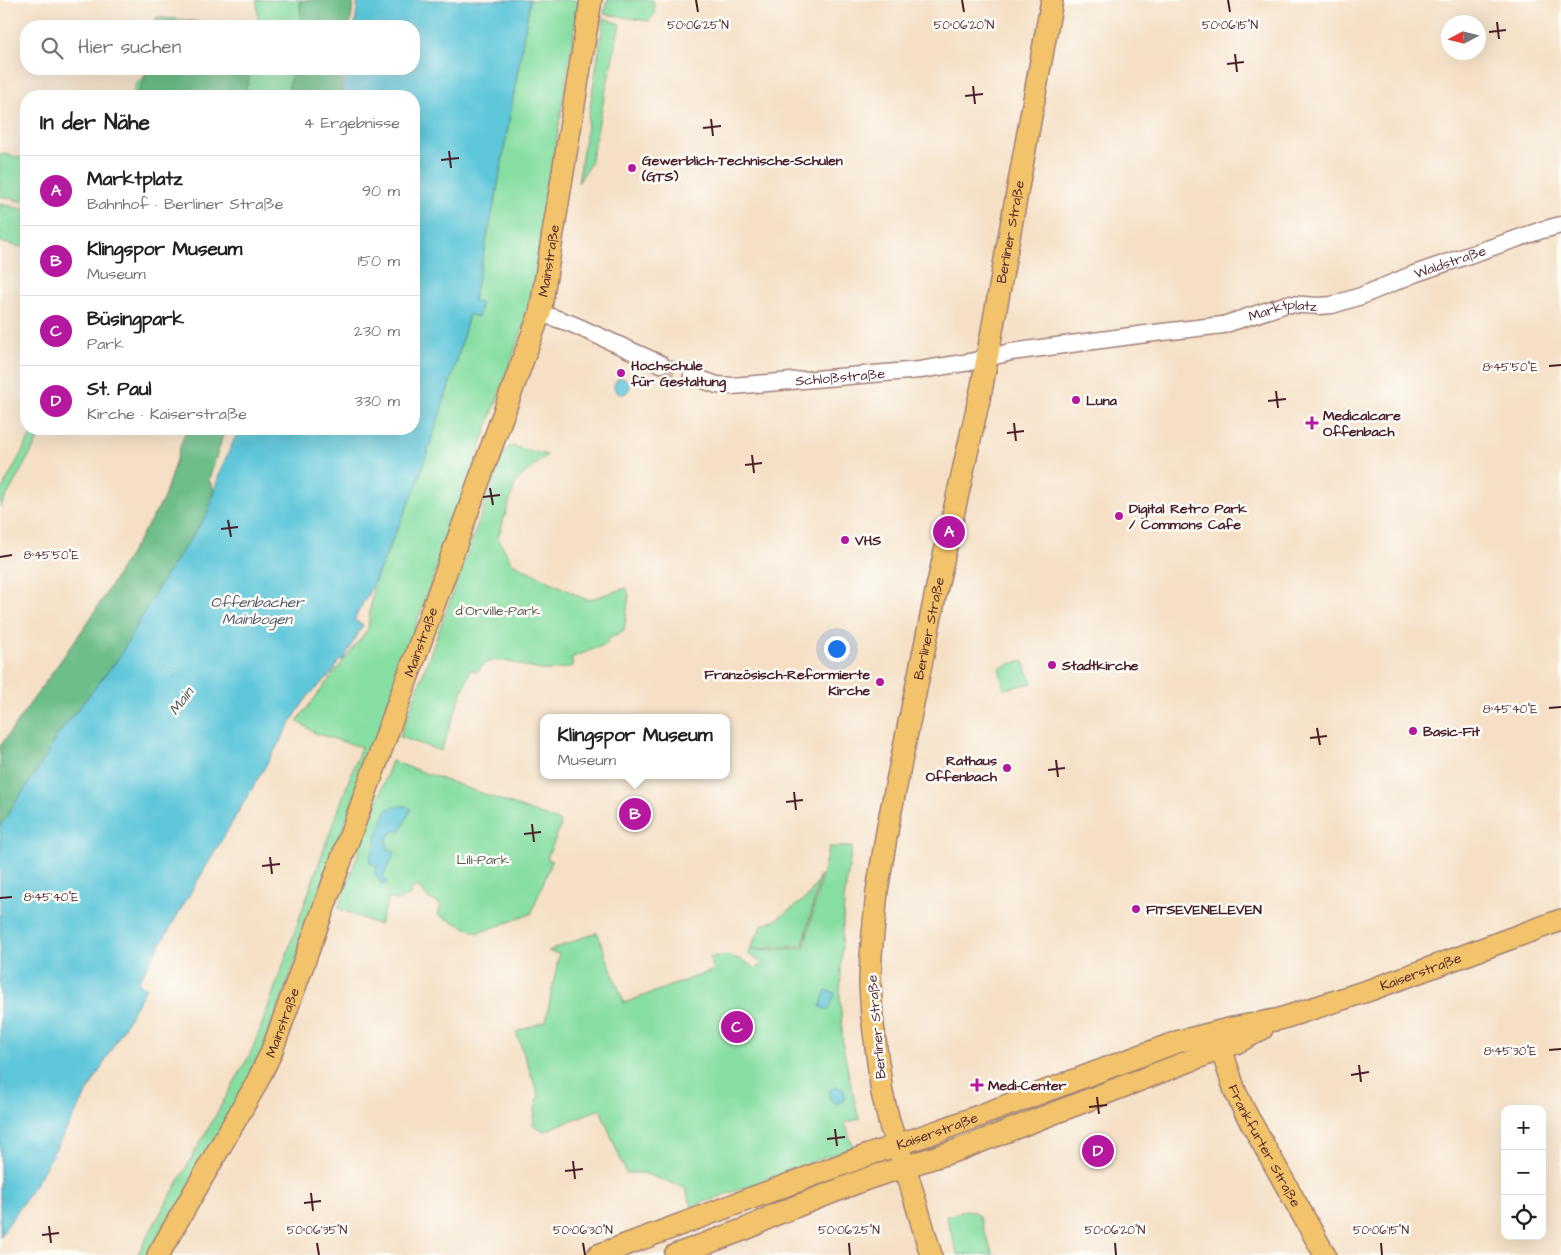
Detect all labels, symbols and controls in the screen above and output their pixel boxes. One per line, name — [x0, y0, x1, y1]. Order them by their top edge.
north arrow — [1441, 15, 1486, 60]
text: 50°06'25"N — [667, 17, 729, 34]
text: 50°06'20"N — [934, 17, 995, 34]
text: 50°06'15"N — [1202, 17, 1259, 34]
search box — [20, 20, 420, 75]
icon: search — [38, 34, 66, 62]
text: Hier suchen — [78, 34, 181, 61]
text: In der Nähe — [40, 108, 150, 137]
text: 4 Ergebnisse — [303, 112, 400, 134]
place label: Gewerblich-Technische-Schulen (GTS) — [641, 151, 843, 187]
marker: Gewerblich-Technische-Schulen (GTS) — [626, 162, 638, 174]
text: Marktplatz — [87, 166, 183, 193]
street label: Berliner Straße — [992, 178, 1030, 285]
text: A — [51, 180, 61, 202]
text: 90 m — [362, 180, 400, 202]
text: Bahnhof · Berliner Straße — [87, 193, 283, 215]
street label: Mainstraße — [534, 223, 565, 298]
text: Klingspor Museum — [87, 236, 242, 263]
street label: Waldstraße — [1412, 241, 1489, 284]
text: B — [50, 250, 62, 272]
text: 150 m — [358, 250, 400, 272]
text: Museum — [87, 263, 146, 285]
street label: Marktplatz — [1246, 295, 1318, 327]
text: Büsingpark — [87, 306, 184, 333]
text: C — [50, 320, 62, 342]
text: 230 m — [354, 320, 400, 342]
text: Park — [87, 333, 124, 355]
place label: Hochschule für Gestaltung — [630, 356, 727, 393]
text: 8°45'50"E — [1482, 359, 1538, 376]
street label: Schloßstraße — [794, 364, 886, 392]
marker: Hochschule für Gestaltung — [615, 367, 627, 379]
text: St. Paul — [87, 376, 152, 403]
text: D — [51, 390, 61, 412]
text: 330 m — [355, 390, 400, 412]
place label: Luna — [1086, 391, 1118, 411]
marker: Luna — [1070, 394, 1082, 406]
text: Kirche · Kaiserstraße — [87, 403, 247, 425]
place label: Medicalcare Offenbach — [1323, 406, 1401, 442]
marker: Medicalcare Offenbach — [1305, 416, 1319, 430]
place label: Digital Retro Park / Commons Cafe — [1129, 499, 1247, 535]
marker: Digital Retro Park / Commons Cafe — [1113, 510, 1125, 522]
pin: A — [933, 513, 965, 551]
place label: VHS — [854, 531, 881, 551]
marker: VHS — [839, 534, 851, 546]
text: 8°45'50"E — [23, 547, 79, 564]
street label: Berliner Straße — [909, 575, 950, 682]
water label: Offenbacher Mainbogen — [211, 592, 305, 631]
park label: d´Orville-Park — [456, 601, 541, 621]
street label: Mainstraße — [400, 604, 443, 680]
your location — [824, 636, 850, 662]
place label: Stadtkirche — [1061, 656, 1139, 676]
marker: Stadtkirche — [1046, 659, 1058, 671]
place label: Französisch-Reformierte Kirche — [704, 665, 870, 701]
marker: Französisch-Reformierte Kirche — [874, 676, 886, 688]
water label: Main — [164, 682, 200, 720]
text: 8°45'40"E — [1483, 701, 1537, 718]
popup — [540, 714, 730, 779]
text: Klingspor Museum — [557, 722, 713, 749]
place label: Basic-Fit — [1423, 722, 1480, 742]
marker: Basic-Fit — [1407, 725, 1419, 737]
text: Museum — [557, 749, 616, 771]
place label: Rathaus Offenbach — [926, 751, 998, 787]
marker: Rathaus Offenbach — [1001, 762, 1013, 774]
pin: B — [619, 795, 651, 833]
park label: Lili-Park — [457, 850, 510, 870]
text: 8°45'40"E — [24, 889, 78, 906]
place label: FITSEVENELEVEN — [1146, 900, 1262, 920]
marker: FITSEVENELEVEN — [1130, 903, 1142, 915]
street label: Kaiserstraße — [1378, 948, 1465, 996]
street label: Berliner Straße — [862, 974, 892, 1080]
street label: Mainstraße — [261, 985, 305, 1061]
pin: C — [721, 1008, 753, 1046]
text: 8°45'30"E — [1484, 1043, 1536, 1060]
place label: Medi-Center — [988, 1076, 1067, 1096]
marker: Medi-Center — [970, 1078, 984, 1092]
street label: Frankfurter Straße — [1223, 1082, 1306, 1211]
map controls — [1501, 1105, 1546, 1240]
button: + — [1501, 1105, 1546, 1150]
street label: Kaiserstraße — [894, 1108, 981, 1156]
pin: D — [1082, 1132, 1114, 1170]
button: − — [1501, 1150, 1546, 1195]
button: locate — [1501, 1195, 1546, 1240]
text: 50°06'35"N — [287, 1222, 348, 1239]
text: 50°06'30"N — [553, 1222, 613, 1239]
text: 50°06'25"N — [818, 1222, 880, 1239]
text: 50°06'20"N — [1085, 1222, 1146, 1239]
text: 50°06'15"N — [1353, 1222, 1410, 1239]

